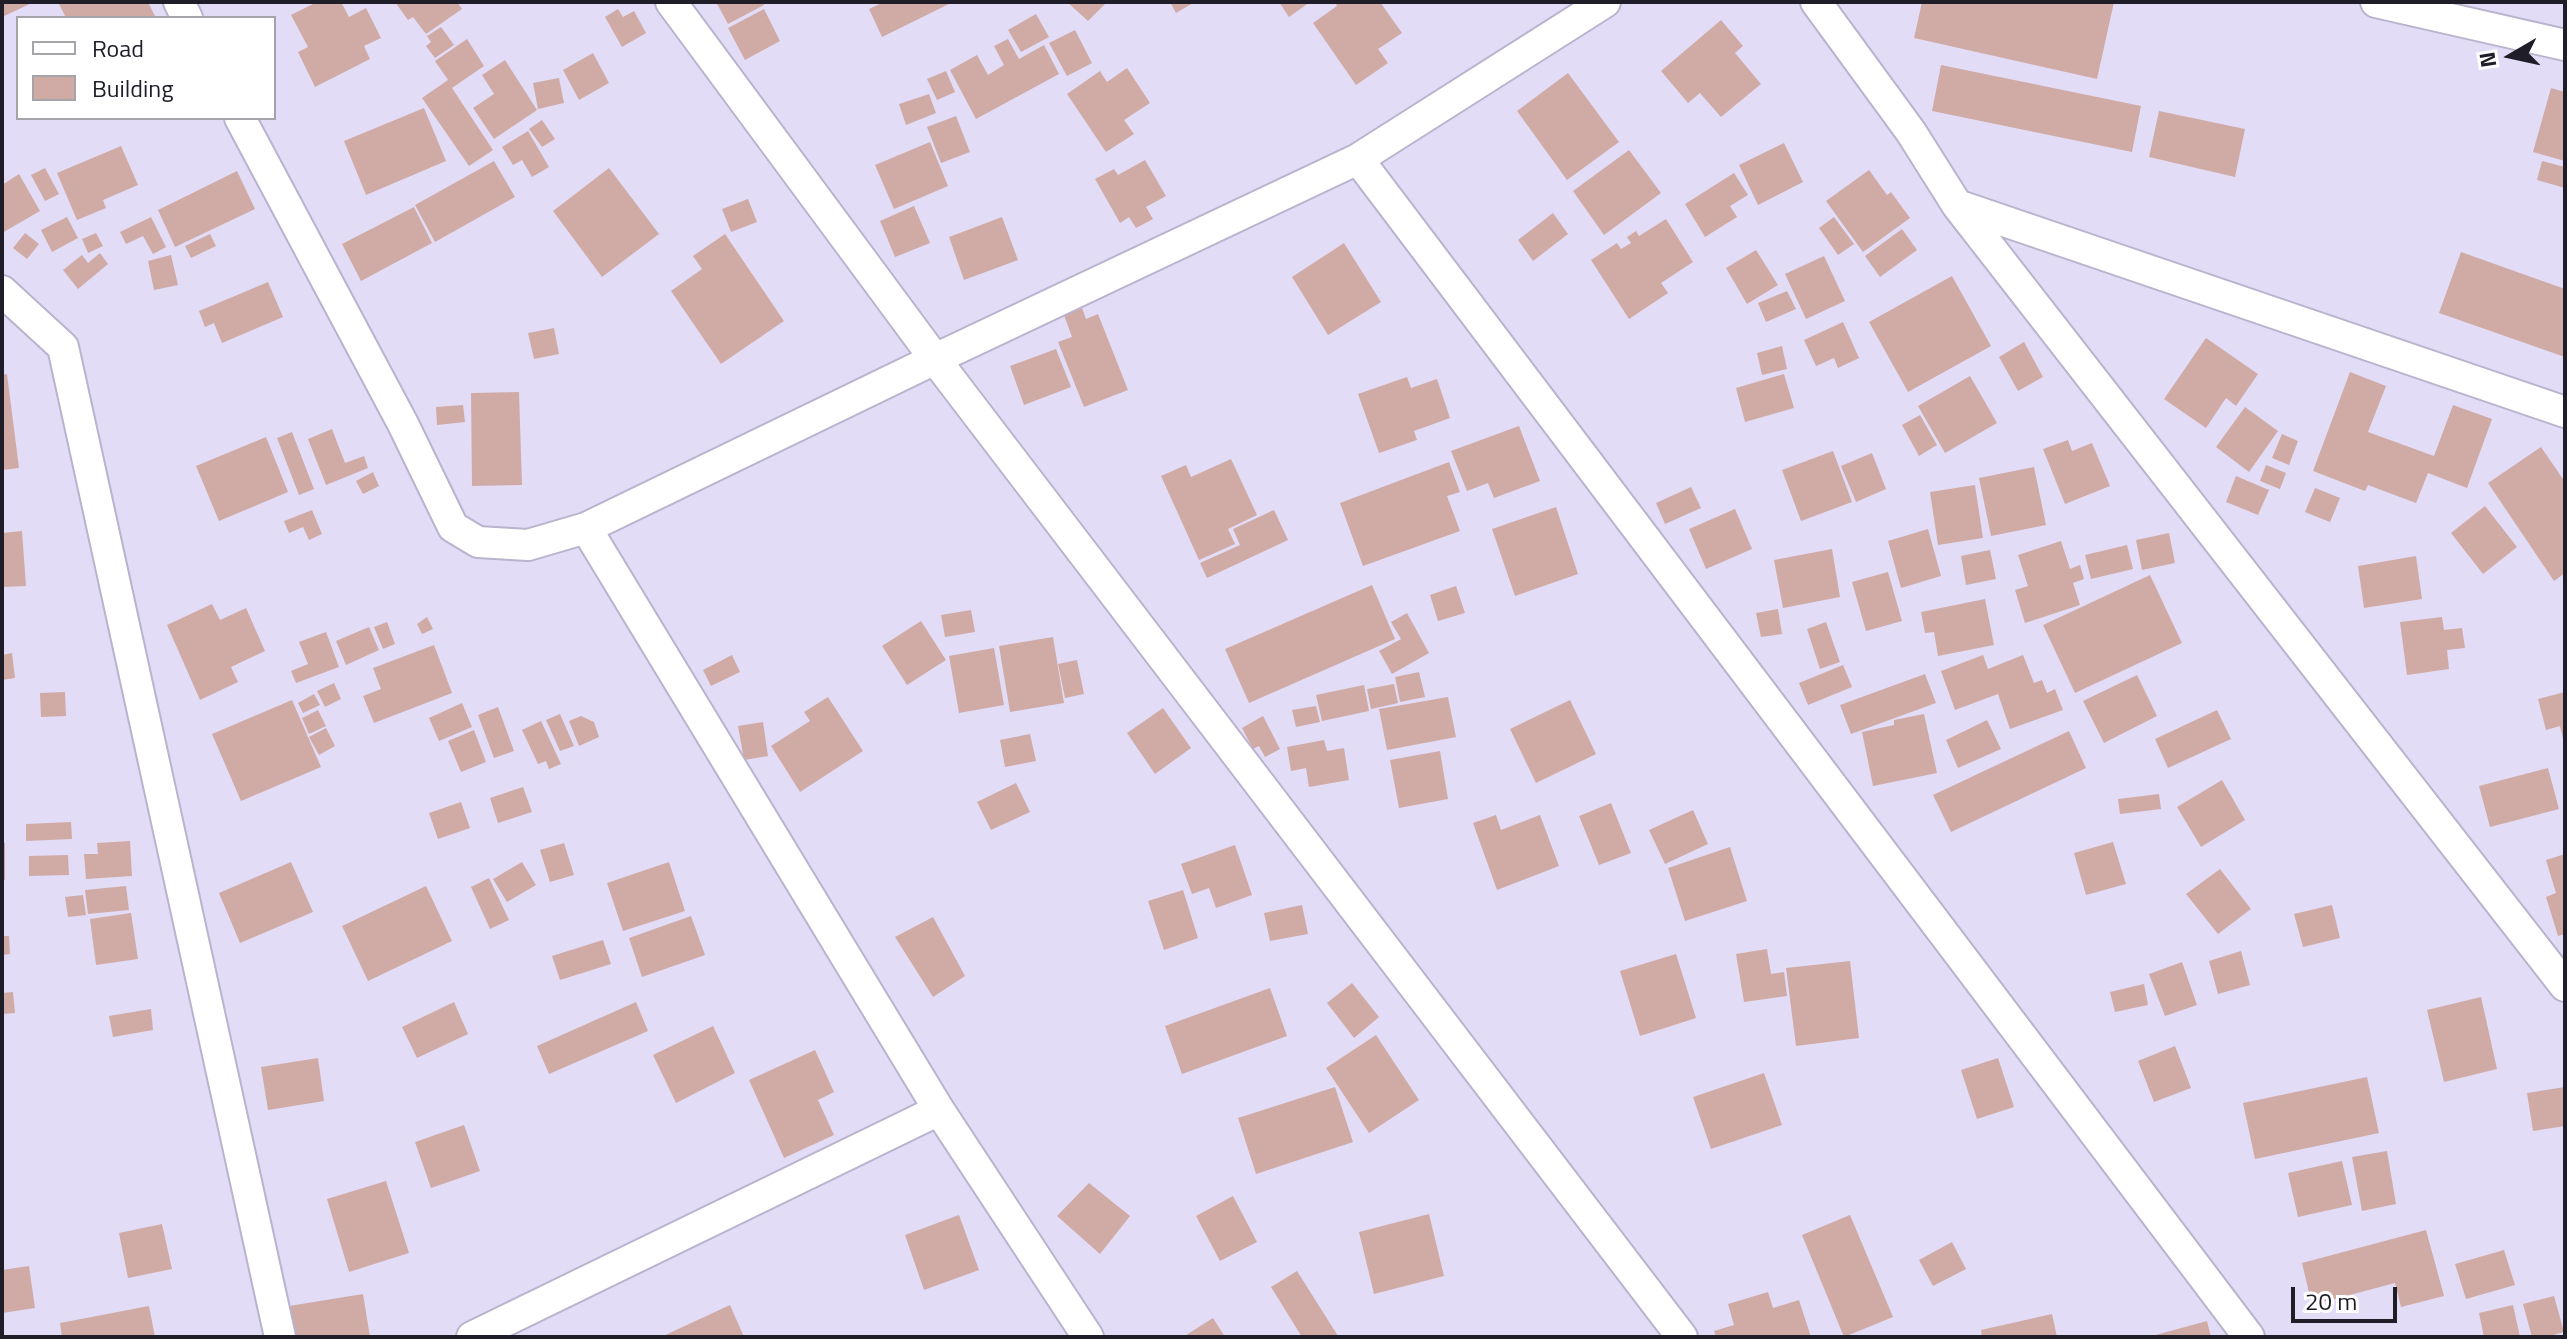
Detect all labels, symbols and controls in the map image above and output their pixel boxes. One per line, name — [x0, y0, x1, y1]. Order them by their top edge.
legend — [16, 16, 276, 120]
north arrow — [2471, 16, 2551, 96]
text: Road — [92, 30, 144, 66]
text: N — [2469, 50, 2505, 70]
text: Building — [92, 70, 174, 106]
scale bar — [2295, 1271, 2401, 1321]
text: 20 m — [2305, 1283, 2357, 1319]

